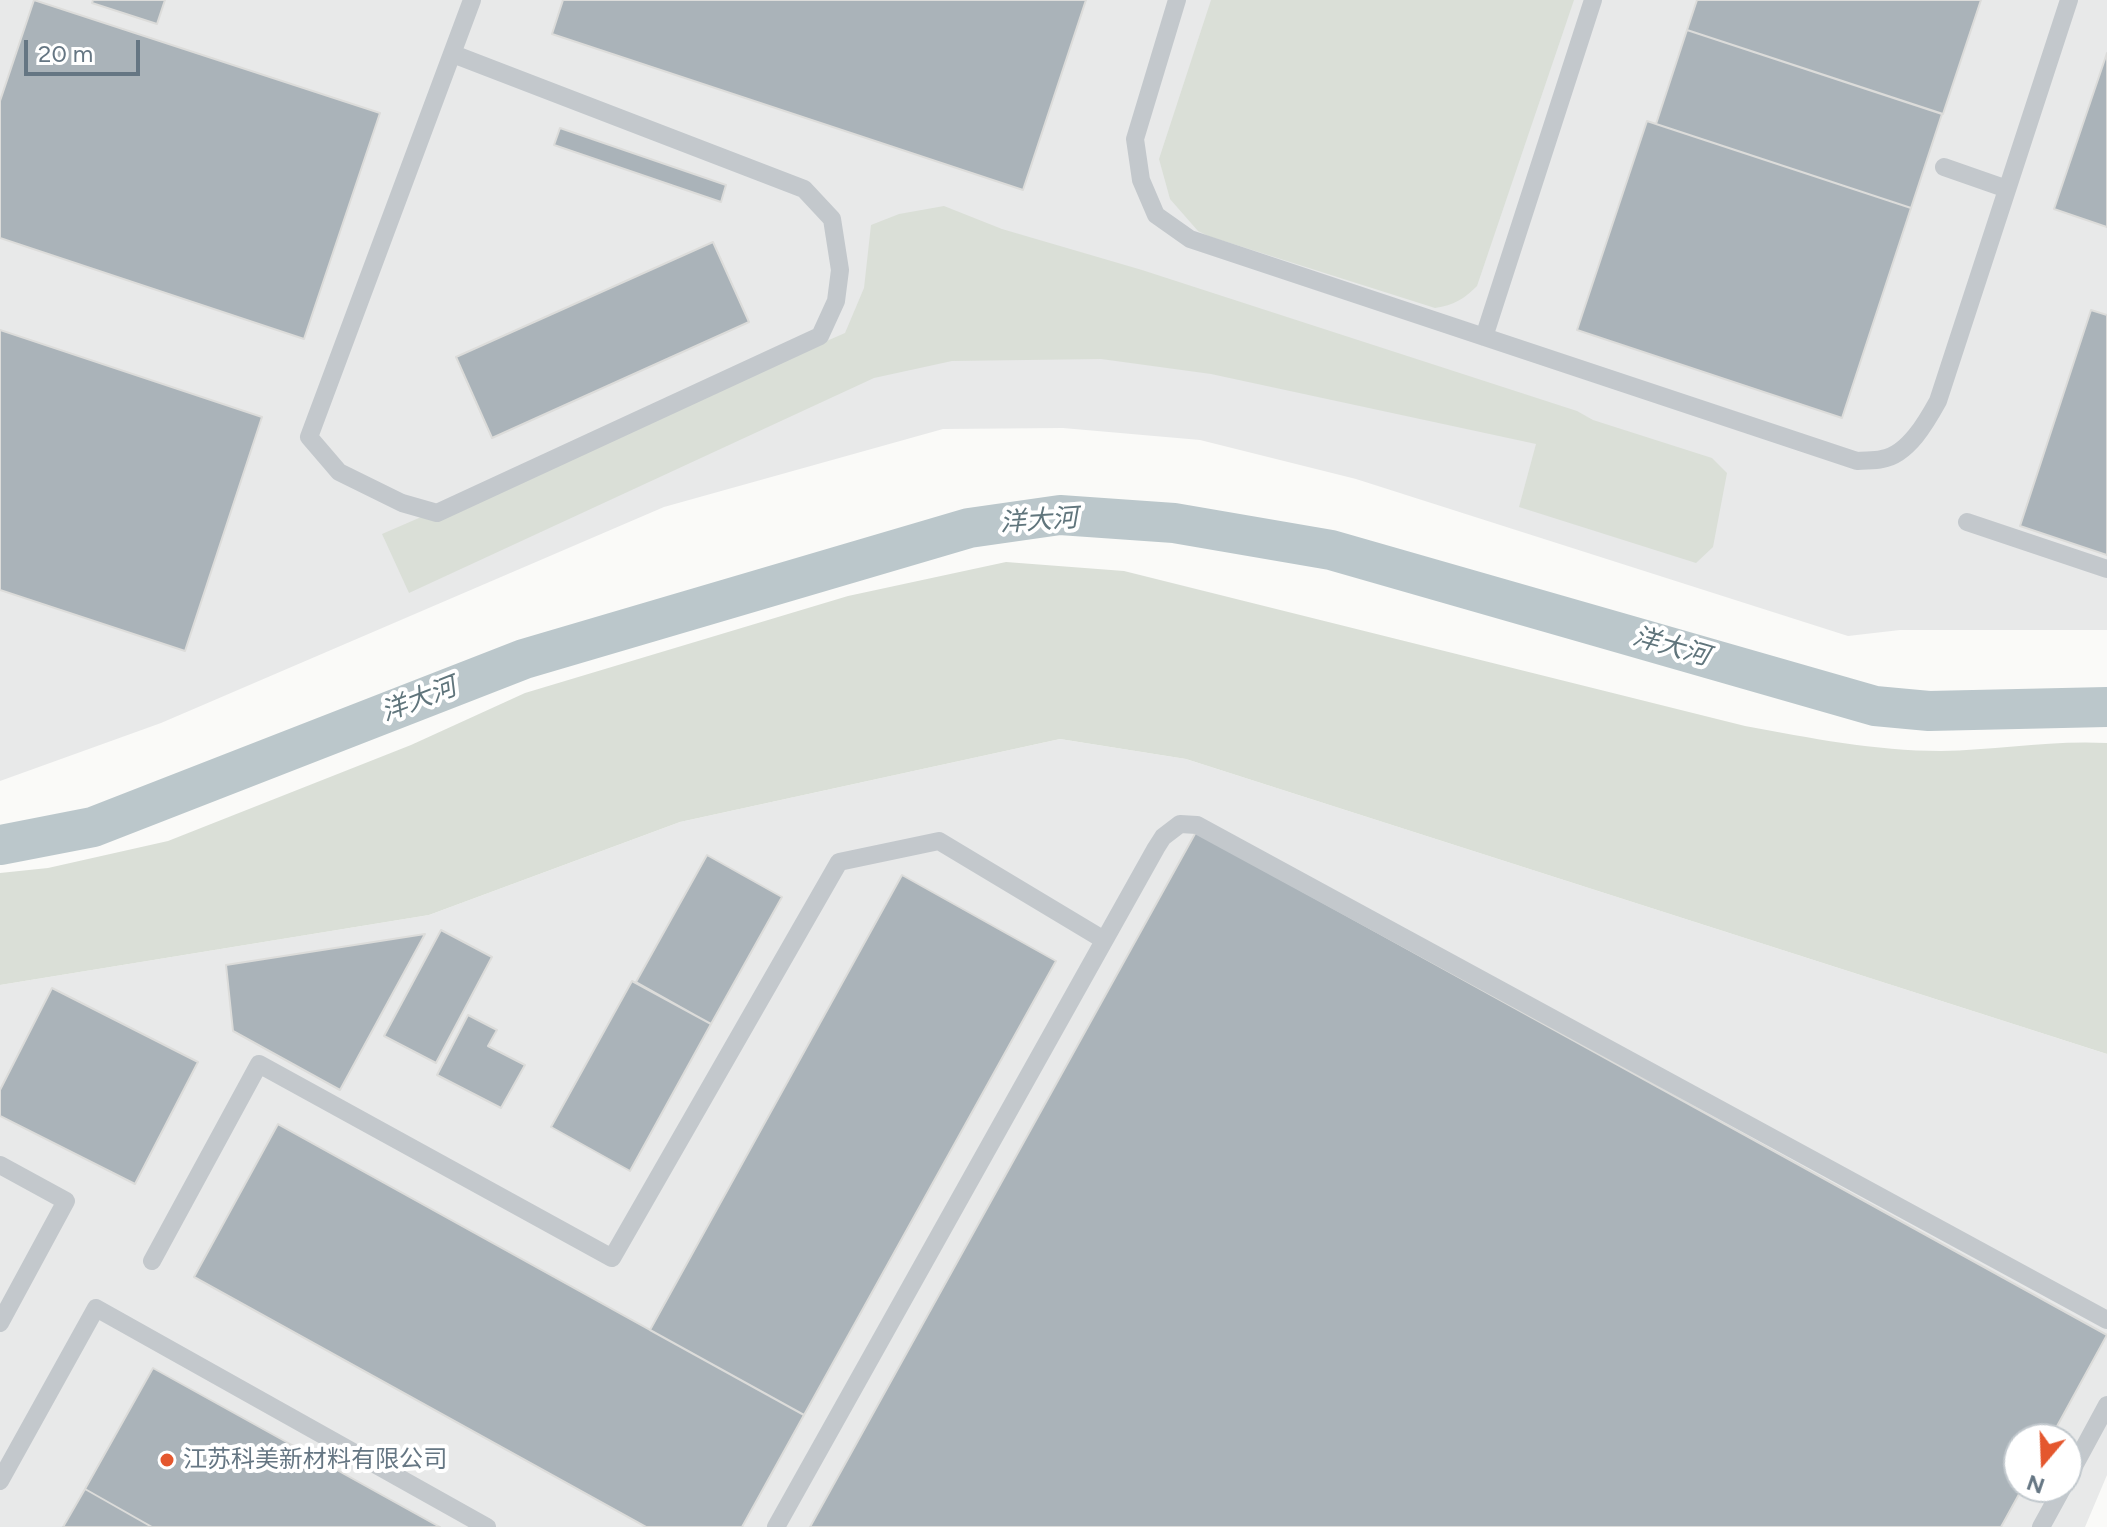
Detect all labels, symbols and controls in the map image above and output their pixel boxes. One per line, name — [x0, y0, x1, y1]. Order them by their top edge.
scale bar — [28, 24, 144, 74]
text: 20 m — [38, 39, 93, 68]
water label: 洋大河 — [999, 503, 1079, 539]
water label: 洋大河 — [1629, 621, 1713, 673]
water label: 洋大河 — [377, 671, 461, 729]
north arrow — [2003, 1423, 2083, 1503]
place label: 江苏科美新材料有限公司 — [183, 1446, 447, 1474]
marker: 江苏科美新材料有限公司 — [158, 1451, 176, 1469]
text: N — [2023, 1469, 2048, 1500]

